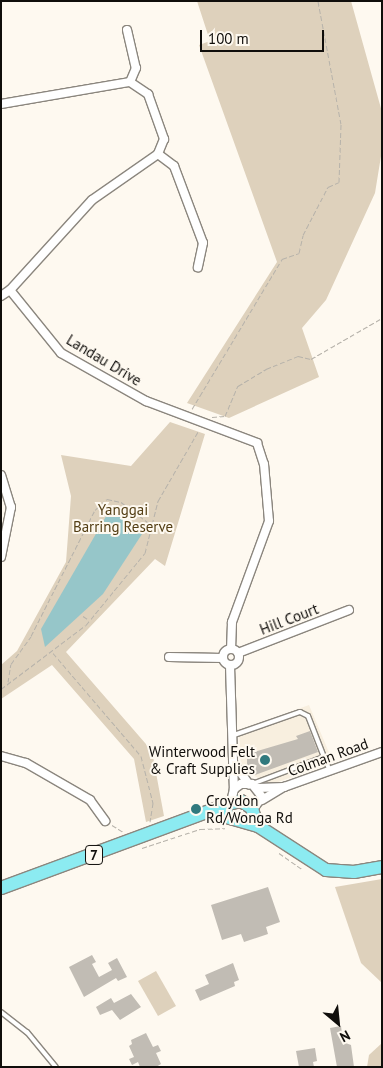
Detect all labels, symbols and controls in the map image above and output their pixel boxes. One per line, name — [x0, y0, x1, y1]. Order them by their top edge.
scale bar — [203, 20, 327, 52]
text: 100 m — [208, 29, 249, 48]
street label: Landau Drive — [63, 331, 145, 389]
park label: Yanggai Barring Reserve — [73, 500, 173, 535]
street label: Hill Court — [257, 600, 321, 638]
street label: Colman Road — [285, 734, 371, 780]
place label: Winterwood Felt & Craft Supplies — [149, 742, 255, 777]
marker: Winterwood Felt & Craft Supplies — [259, 754, 271, 766]
place label: Croydon Rd/Wonga Rd — [206, 791, 293, 826]
marker: Croydon Rd/Wonga Rd — [190, 803, 202, 815]
road number: 7 — [84, 844, 104, 866]
north arrow — [313, 998, 363, 1048]
text: N — [337, 1026, 353, 1046]

